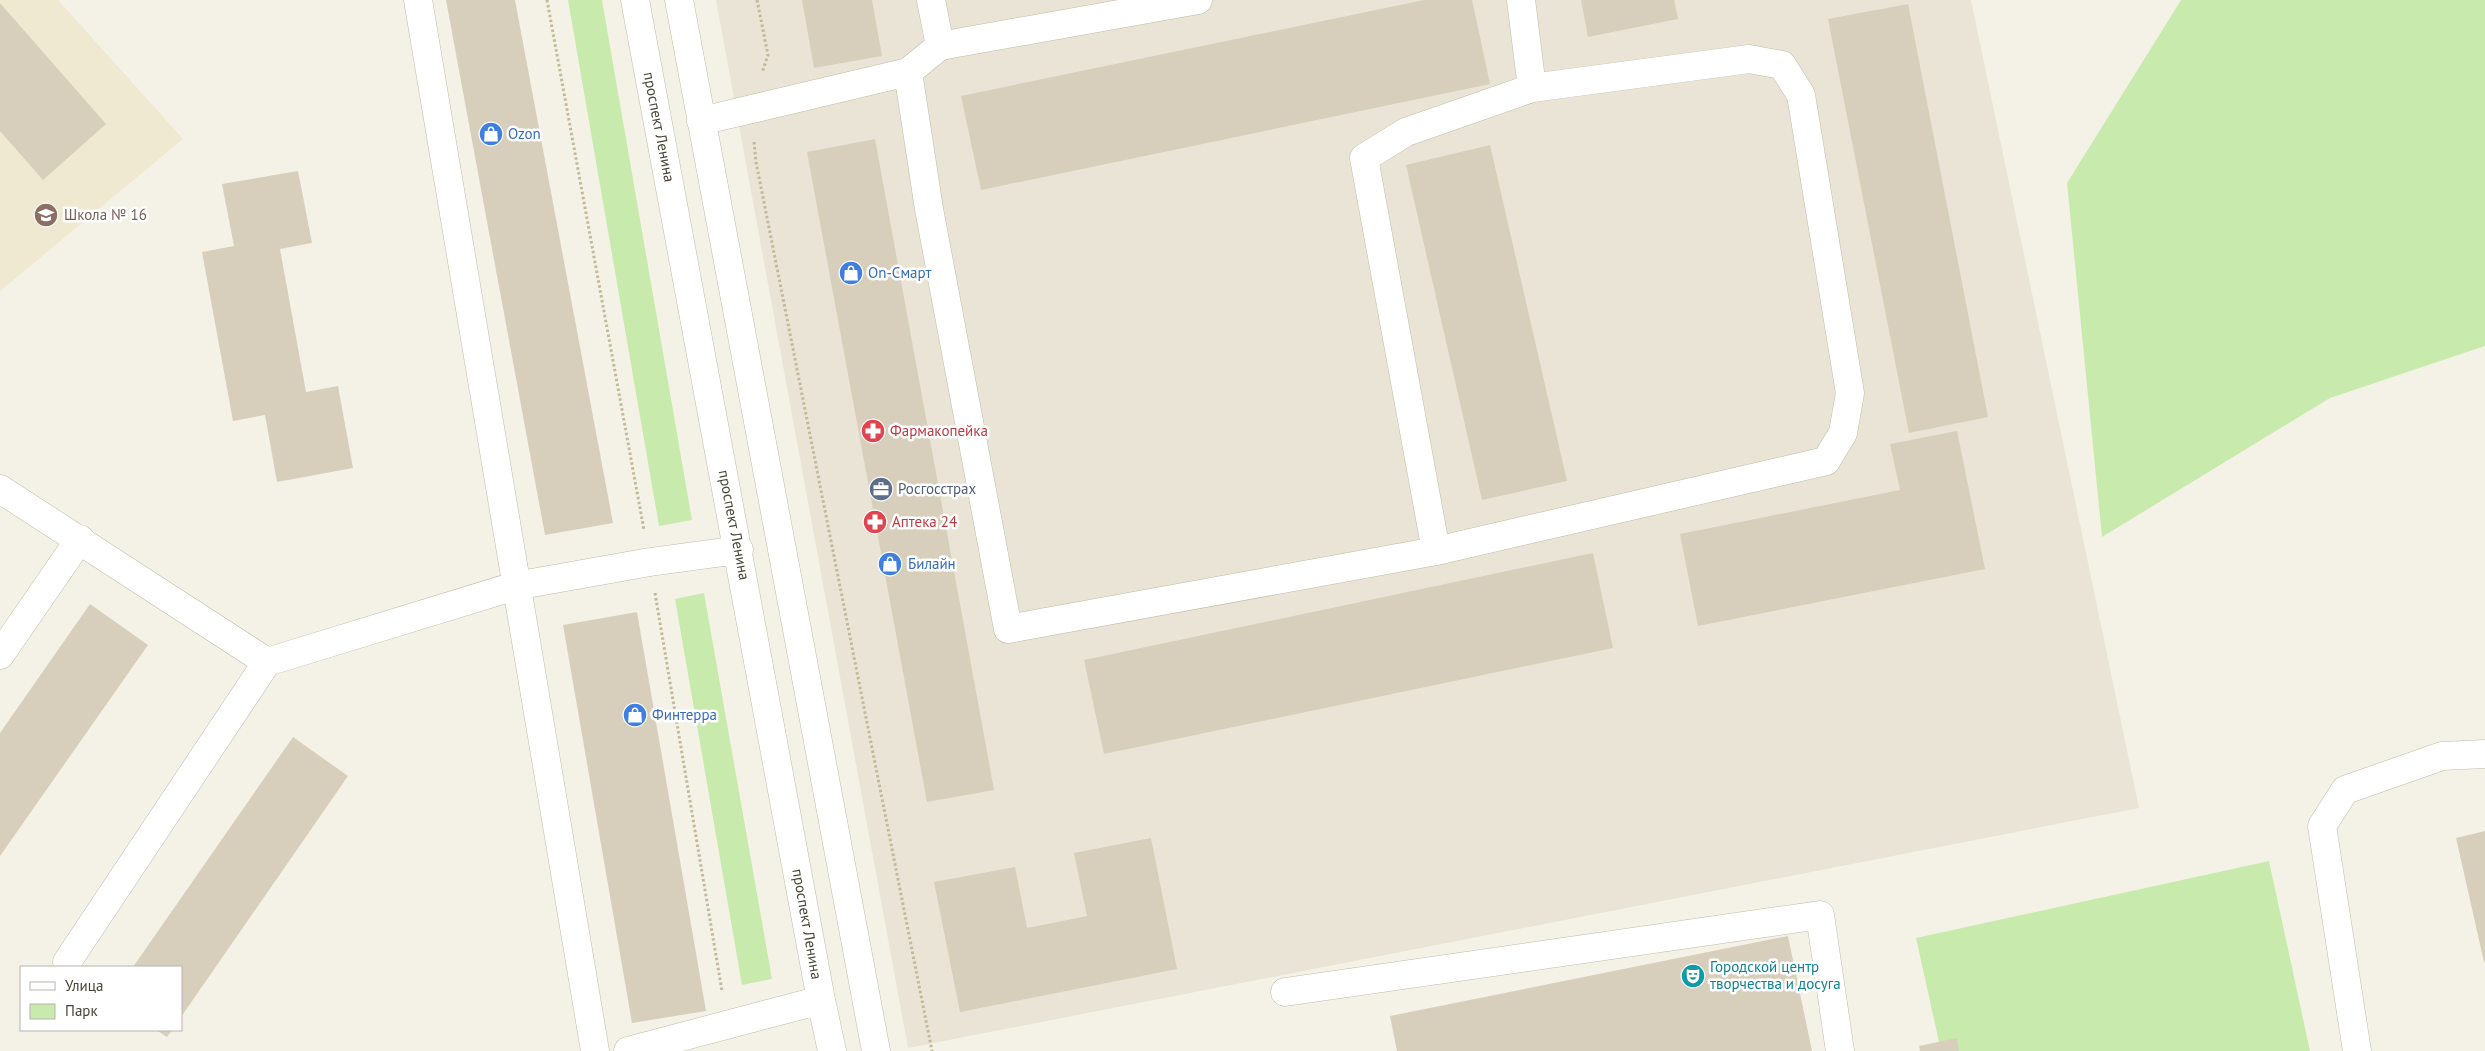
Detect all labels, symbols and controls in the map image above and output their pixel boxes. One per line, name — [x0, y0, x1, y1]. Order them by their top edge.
street label: проспект Ленина — [639, 70, 679, 184]
shop icon: Ozon — [478, 121, 504, 147]
place label: Ozon — [508, 124, 541, 143]
school or university icon: Школа № 16 — [33, 202, 59, 228]
place label: Школа № 16 — [64, 205, 147, 224]
shop icon: On-Смарт — [838, 260, 864, 286]
place label: On-Смарт — [868, 263, 931, 282]
pharmacy icon: Фармакопейка — [860, 418, 886, 444]
place label: Фармакопейка — [890, 421, 988, 440]
street label: проспект Ленина — [714, 468, 754, 582]
office icon: Росгосстрах — [868, 476, 894, 502]
place label: Росгосстрах — [898, 479, 976, 498]
pharmacy icon: Аптека 24 — [862, 509, 888, 535]
place label: Аптека 24 — [892, 512, 957, 531]
shop icon: Билайн — [877, 551, 903, 577]
place label: Билайн — [908, 554, 956, 573]
shop icon: Финтерра — [622, 702, 648, 728]
place label: Финтерра — [652, 705, 717, 724]
street label: проспект Ленина — [788, 867, 827, 981]
place label: Городской центр творчества и досуга — [1710, 957, 1841, 993]
theatre icon: Городской центр творчества и досуга — [1680, 963, 1706, 989]
legend — [20, 966, 182, 1031]
text: Улица — [65, 976, 103, 995]
text: Парк — [65, 1001, 98, 1020]

